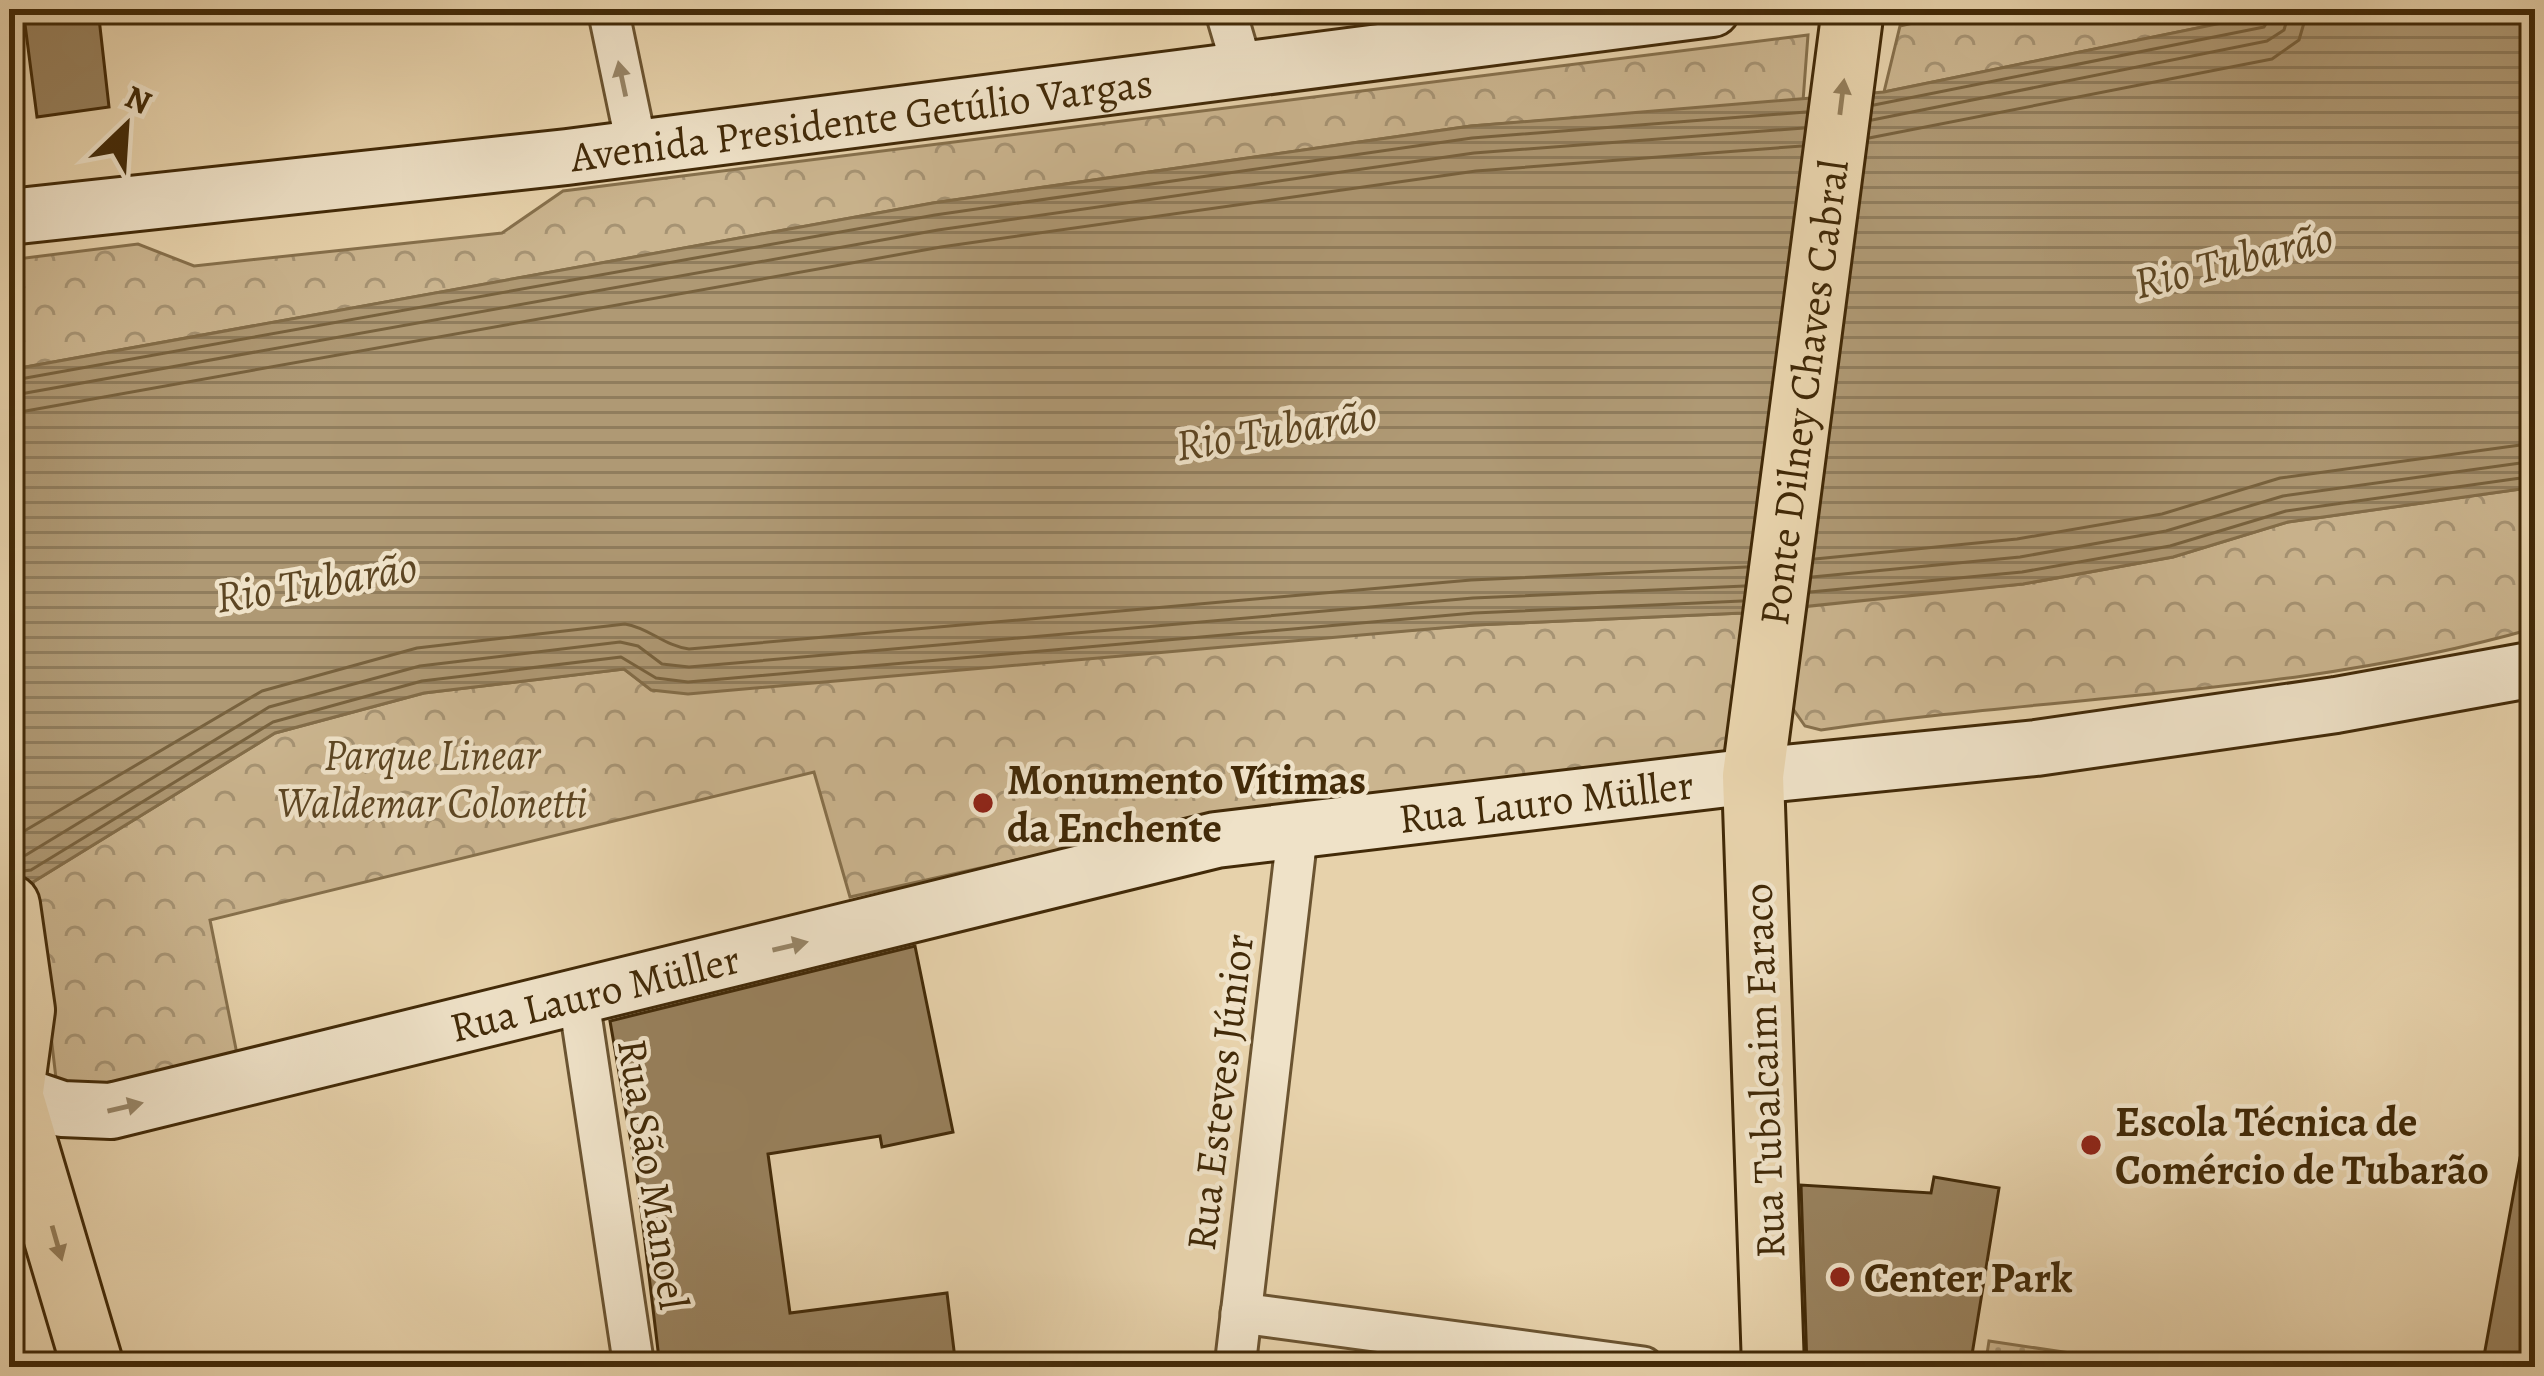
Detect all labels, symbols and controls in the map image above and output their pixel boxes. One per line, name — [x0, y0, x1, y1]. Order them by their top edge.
street label: Avenida Presidente Getúlio Vargas — [566, 54, 1156, 185]
one-way arrow — [612, 59, 631, 97]
north arrow — [66, 66, 186, 186]
text: N — [118, 74, 159, 125]
one-way arrow — [1832, 78, 1851, 115]
street label: Ponte Dilney Chaves Cabral — [1745, 156, 1862, 629]
water label: Rio Tubarão — [2127, 205, 2339, 315]
water label: Rio Tubarão — [1171, 383, 1381, 476]
water label: Rio Tubarão — [211, 535, 421, 628]
park label: Parque Linear Waldemar Colonetti — [277, 726, 587, 831]
place label: Monumento Vítimas da Enchente — [1007, 751, 1366, 856]
street label: Rua Lauro Müller — [1395, 755, 1697, 847]
marker: Monumento Vítimas da Enchente — [970, 790, 996, 816]
street label: Rua Tubalcaim Faraco — [1728, 882, 1799, 1259]
street label: Rua Lauro Müller — [444, 930, 746, 1056]
street label: Rua Esteves Júnior — [1172, 931, 1267, 1254]
one-way arrow — [772, 936, 809, 955]
street label: Rua São Manoel — [604, 1035, 703, 1313]
place label: Escola Técnica de Comércio de Tubarão — [2115, 1093, 2489, 1198]
one-way arrow — [107, 1096, 145, 1115]
marker: Escola Técnica de Comércio de Tubarão — [2078, 1132, 2104, 1158]
one-way arrow — [49, 1226, 67, 1262]
place label: Center Park — [1864, 1249, 2073, 1306]
marker: Center Park — [1827, 1264, 1853, 1290]

